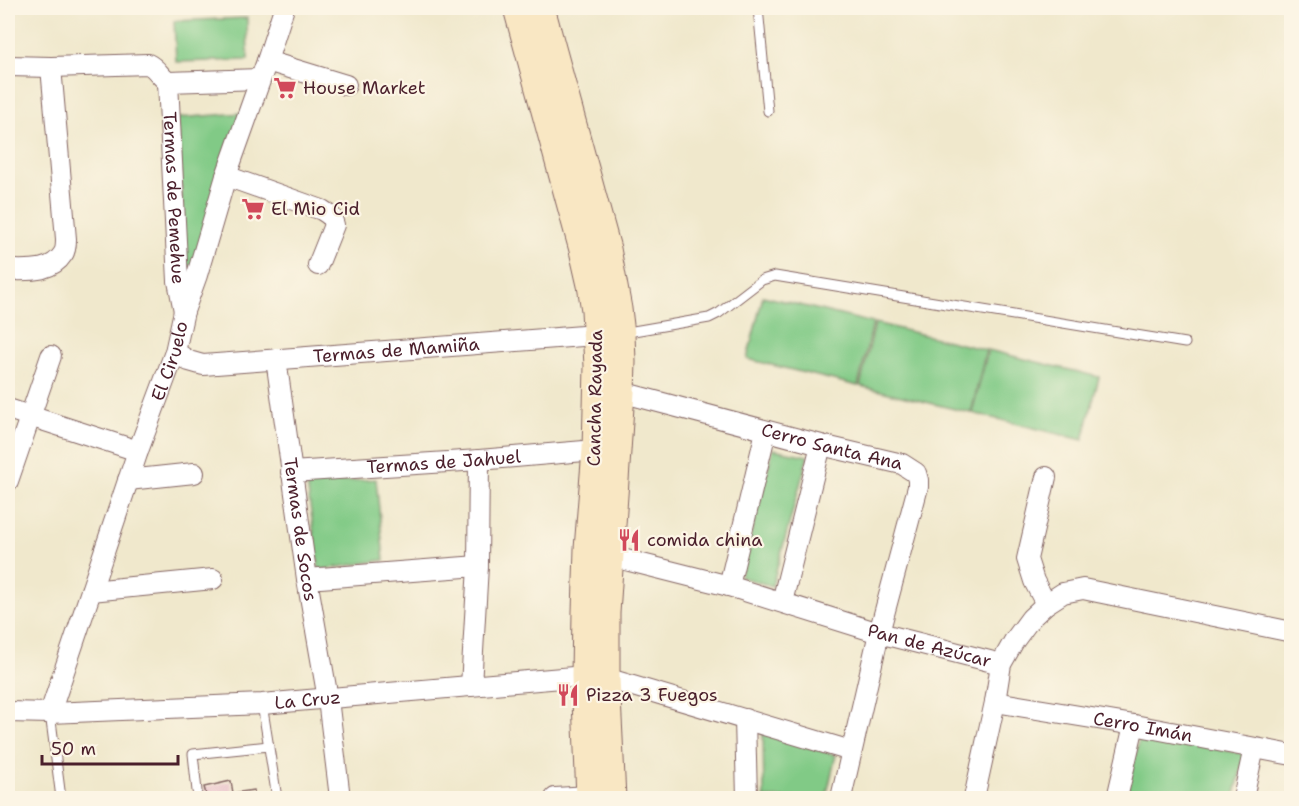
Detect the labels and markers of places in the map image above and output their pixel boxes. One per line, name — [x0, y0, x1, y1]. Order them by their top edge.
supermarket icon: House Market — [272, 75, 298, 101]
place label: House Market — [303, 76, 426, 100]
supermarket icon: El Mio Cid — [240, 196, 266, 222]
place label: El Mio Cid — [271, 197, 360, 221]
restaurant icon: comida china — [616, 527, 642, 553]
place label: comida china — [647, 528, 762, 552]
restaurant icon: Pizza 3 Fuegos — [555, 682, 581, 708]
place label: Pizza 3 Fuegos — [586, 683, 718, 707]

